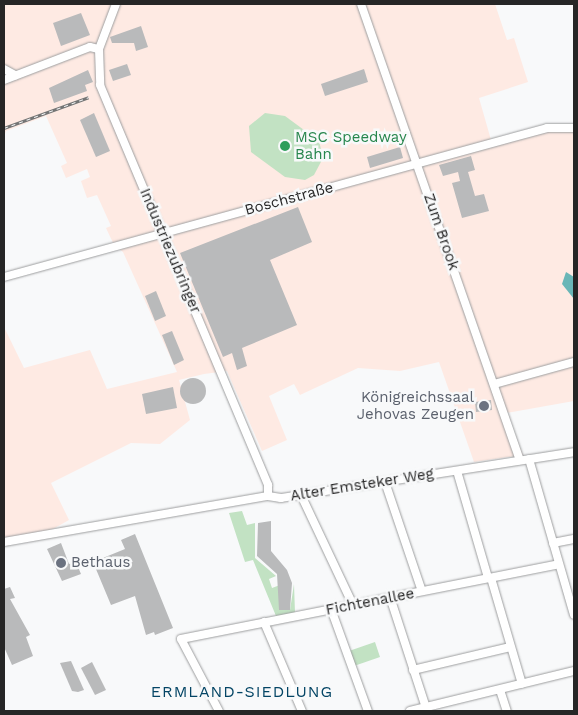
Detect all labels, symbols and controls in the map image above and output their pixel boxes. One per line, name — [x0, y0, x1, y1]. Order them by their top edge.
place label: MSC Speedway Bahn — [295, 128, 407, 163]
marker: MSC Speedway Bahn — [279, 140, 291, 152]
street label: Boschstraße — [243, 179, 335, 219]
street label: Industriezubringer — [136, 186, 204, 316]
street label: Zum Brook — [419, 191, 463, 273]
place label: Königreichssaal Jehovas Zeugen — [357, 388, 474, 423]
marker: Königreichssaal Jehovas Zeugen — [478, 400, 490, 412]
street label: Alter Emsteker Weg — [289, 465, 435, 505]
place label: Bethaus — [71, 554, 130, 572]
marker: Bethaus — [55, 557, 67, 569]
street label: Fichtenallee — [324, 585, 416, 619]
district label: ERMLAND-SIEDLUNG — [149, 682, 335, 702]

